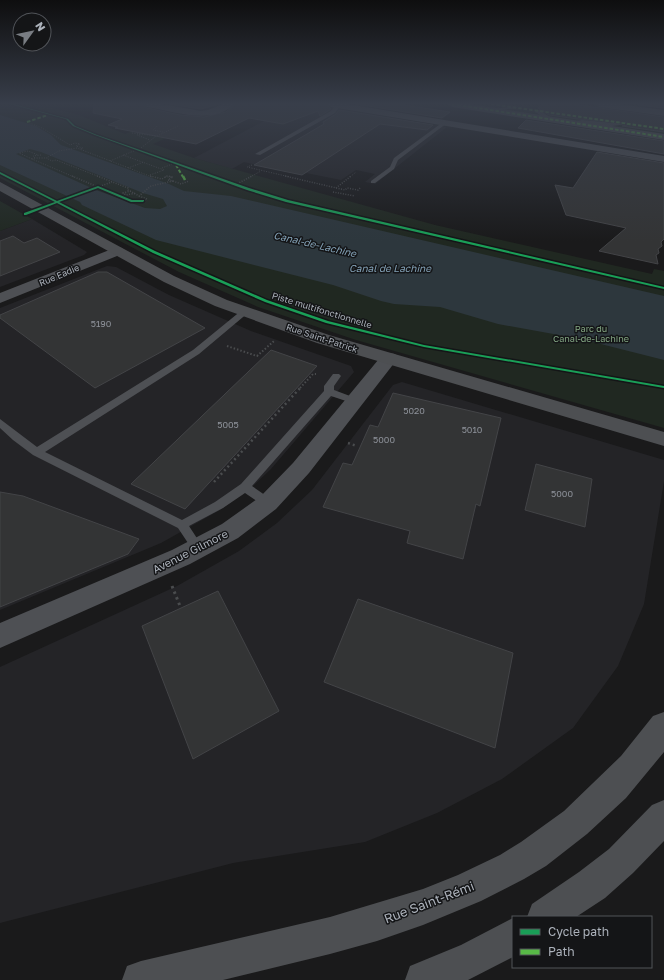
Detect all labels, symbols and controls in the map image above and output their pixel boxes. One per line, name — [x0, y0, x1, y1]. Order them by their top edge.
north arrow — [12, 12, 52, 52]
text: N — [33, 19, 49, 33]
water label: Canal-de-Lachine — [273, 229, 359, 260]
street label: Rue Eadie — [37, 262, 81, 288]
water label: Canal de Lachine — [349, 262, 432, 274]
street label: Piste multifonctionnelle — [271, 290, 373, 330]
house number: 5190 — [91, 318, 112, 329]
street label: Rue Saint-Patrick — [285, 321, 359, 355]
park label: Parc du Canal-de-Lachine — [553, 323, 629, 344]
house number: 5020 — [403, 405, 425, 416]
house number: 5005 — [217, 419, 239, 430]
house number: 5010 — [462, 424, 483, 435]
house number: 5000 — [373, 434, 395, 445]
house number: 5000 — [551, 488, 573, 499]
street label: Avenue Gilmore — [150, 526, 230, 576]
street label: Rue Saint-Rémi — [382, 877, 476, 927]
legend — [512, 916, 652, 968]
text: Cycle path — [548, 924, 609, 939]
text: Path — [548, 944, 575, 959]

